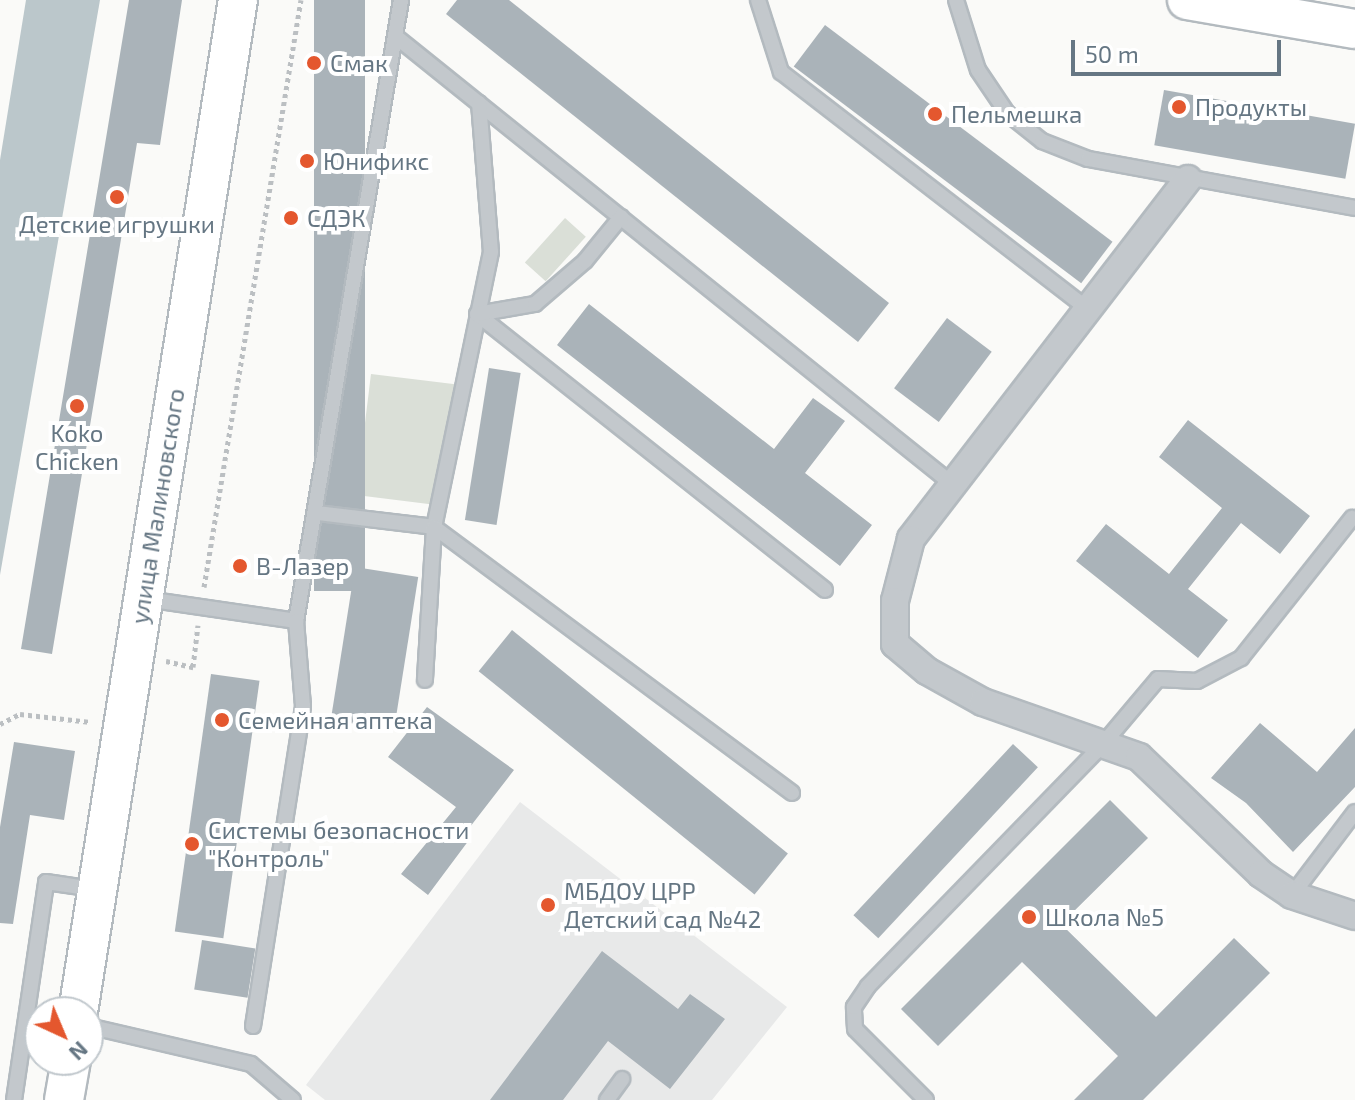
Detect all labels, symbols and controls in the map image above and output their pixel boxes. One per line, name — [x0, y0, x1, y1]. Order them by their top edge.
scale bar — [1075, 24, 1285, 74]
text: 50 m — [1085, 39, 1139, 68]
place label: Смак — [330, 49, 388, 77]
marker: Смак — [305, 54, 323, 72]
place label: Продукты — [1195, 93, 1307, 121]
marker: Продукты — [1170, 98, 1188, 116]
place label: Пельмешка — [951, 100, 1082, 128]
marker: Пельмешка — [926, 105, 944, 123]
place label: Юнификс — [323, 147, 429, 175]
marker: Юнификс — [298, 152, 316, 170]
marker: Детские игрушки — [108, 188, 126, 206]
place label: СДЭК — [307, 204, 366, 232]
marker: СДЭК — [282, 209, 300, 227]
place label: Детские игрушки — [19, 210, 215, 238]
street label: улица Малиновского — [124, 386, 190, 626]
marker: Koko Chicken — [68, 397, 86, 415]
place label: Koko Chicken — [35, 419, 119, 475]
place label: В-Лазер — [256, 552, 349, 580]
marker: В-Лазер — [231, 557, 249, 575]
place label: Семейная аптека — [238, 706, 433, 734]
marker: Семейная аптека — [213, 711, 231, 729]
place label: Системы безопасности "Контроль" — [208, 816, 469, 872]
marker: Системы безопасности "Контроль" — [183, 835, 201, 853]
place label: МБДОУ ЦРР Детский сад №42 — [564, 877, 761, 933]
marker: МБДОУ ЦРР Детский сад №42 — [539, 896, 557, 914]
place label: Школа №5 — [1045, 903, 1164, 931]
marker: Школа №5 — [1020, 908, 1038, 926]
north arrow — [24, 996, 104, 1076]
text: N — [65, 1037, 94, 1067]

